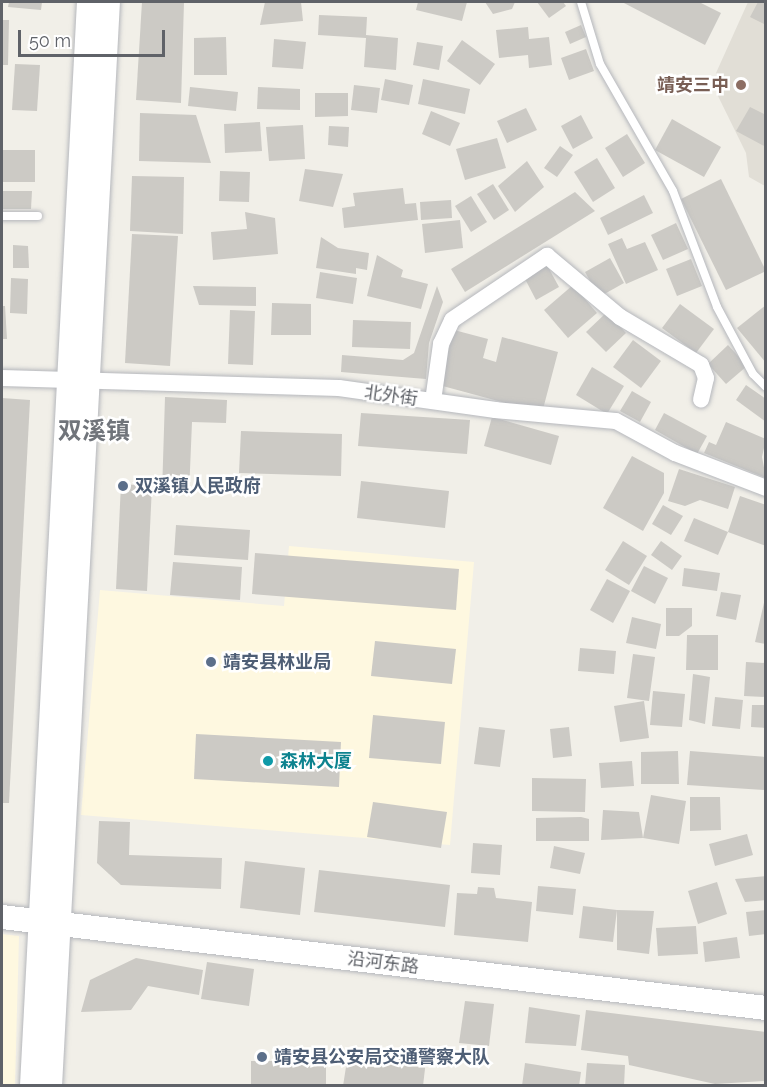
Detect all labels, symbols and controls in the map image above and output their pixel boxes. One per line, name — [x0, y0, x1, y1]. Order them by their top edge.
scale bar — [21, 18, 168, 56]
text: 50 m — [29, 30, 71, 51]
place label: 靖安三中 — [657, 74, 729, 96]
marker: 靖安三中 — [734, 78, 748, 92]
street label: 北外街 — [363, 382, 419, 410]
district label: 双溪镇 — [58, 417, 130, 445]
place label: 双溪镇人民政府 — [135, 475, 261, 497]
marker: 双溪镇人民政府 — [116, 479, 130, 493]
place label: 靖安县林业局 — [223, 651, 331, 673]
marker: 靖安县林业局 — [204, 655, 218, 669]
place label: 森林大厦 — [280, 750, 352, 772]
marker: 森林大厦 — [261, 754, 275, 768]
street label: 沿河东路 — [346, 948, 420, 978]
place label: 靖安县公安局交通警察大队 — [274, 1046, 490, 1068]
marker: 靖安县公安局交通警察大队 — [255, 1050, 269, 1064]

